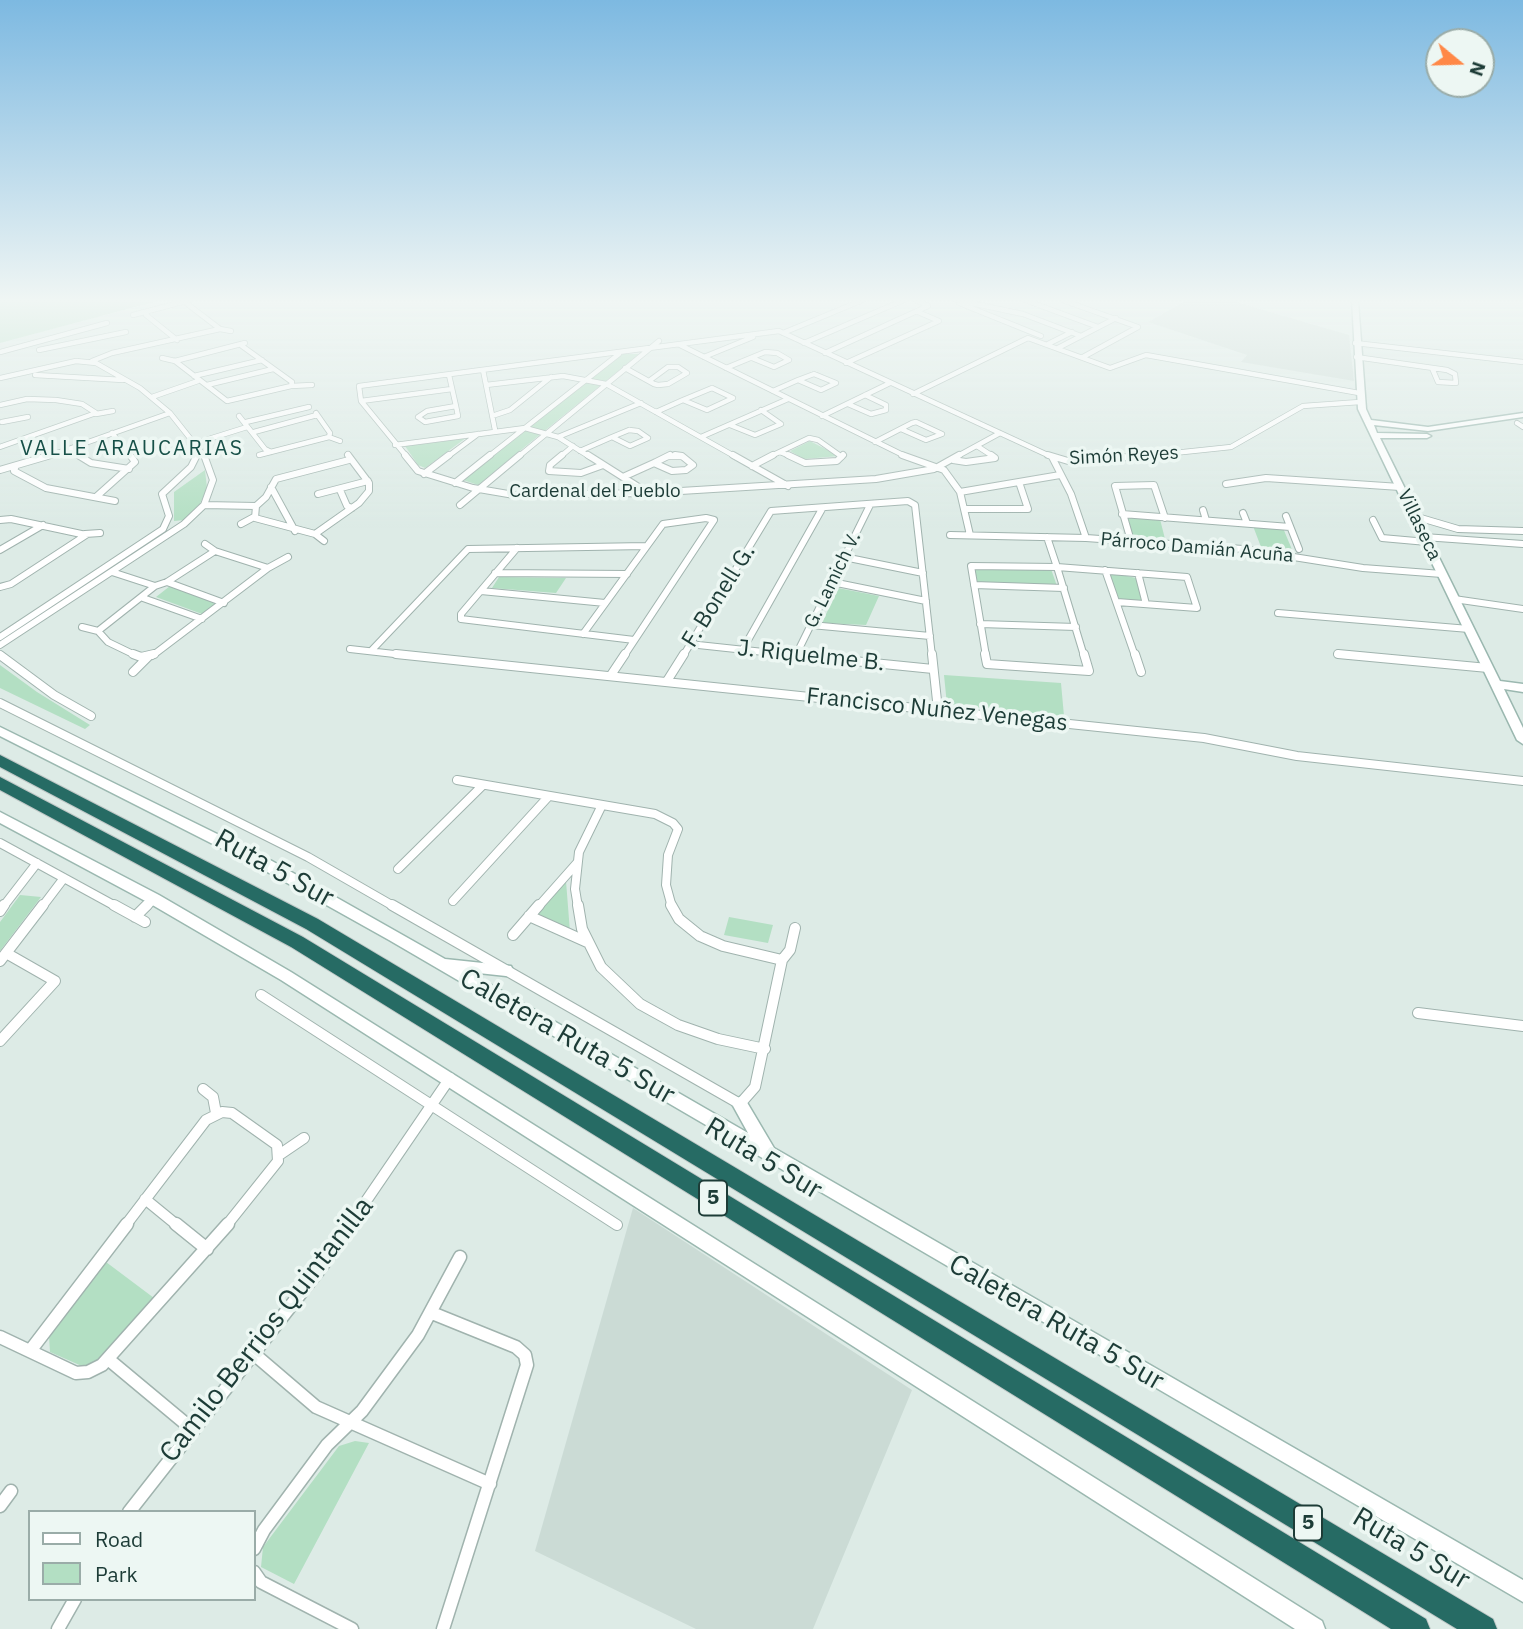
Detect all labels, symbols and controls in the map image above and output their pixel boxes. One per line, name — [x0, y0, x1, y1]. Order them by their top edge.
north arrow — [1425, 28, 1495, 98]
text: N — [1464, 59, 1492, 80]
district label: VALLE ARAUCARIAS — [22, 436, 242, 462]
street label: Simón Reyes — [1069, 442, 1179, 470]
street label: Cardenal del Pueblo — [509, 481, 681, 503]
street label: Villaseca — [1392, 486, 1446, 564]
street label: G. Lamich V. — [800, 528, 866, 632]
street label: Párroco Damián Acuña — [1100, 528, 1294, 568]
street label: F. Bonell G. — [676, 539, 762, 653]
street label: J. Riquelme B. — [736, 635, 886, 677]
street label: Francisco Nuñez Venegas — [805, 683, 1069, 737]
street label: Ruta 5 Sur — [209, 823, 339, 915]
street label: Caletera Ruta 5 Sur — [453, 962, 681, 1112]
street label: Ruta 5 Sur — [698, 1111, 828, 1207]
road number: 5 — [699, 1180, 727, 1216]
street label: Camilo Berrios Quintanilla — [153, 1191, 381, 1469]
street label: Caletera Ruta 5 Sur — [942, 1248, 1170, 1398]
street label: Ruta 5 Sur — [1346, 1501, 1476, 1597]
road number: 5 — [1294, 1506, 1322, 1540]
legend — [28, 1510, 256, 1601]
text: Road — [95, 1525, 143, 1553]
text: Park — [95, 1560, 138, 1588]

